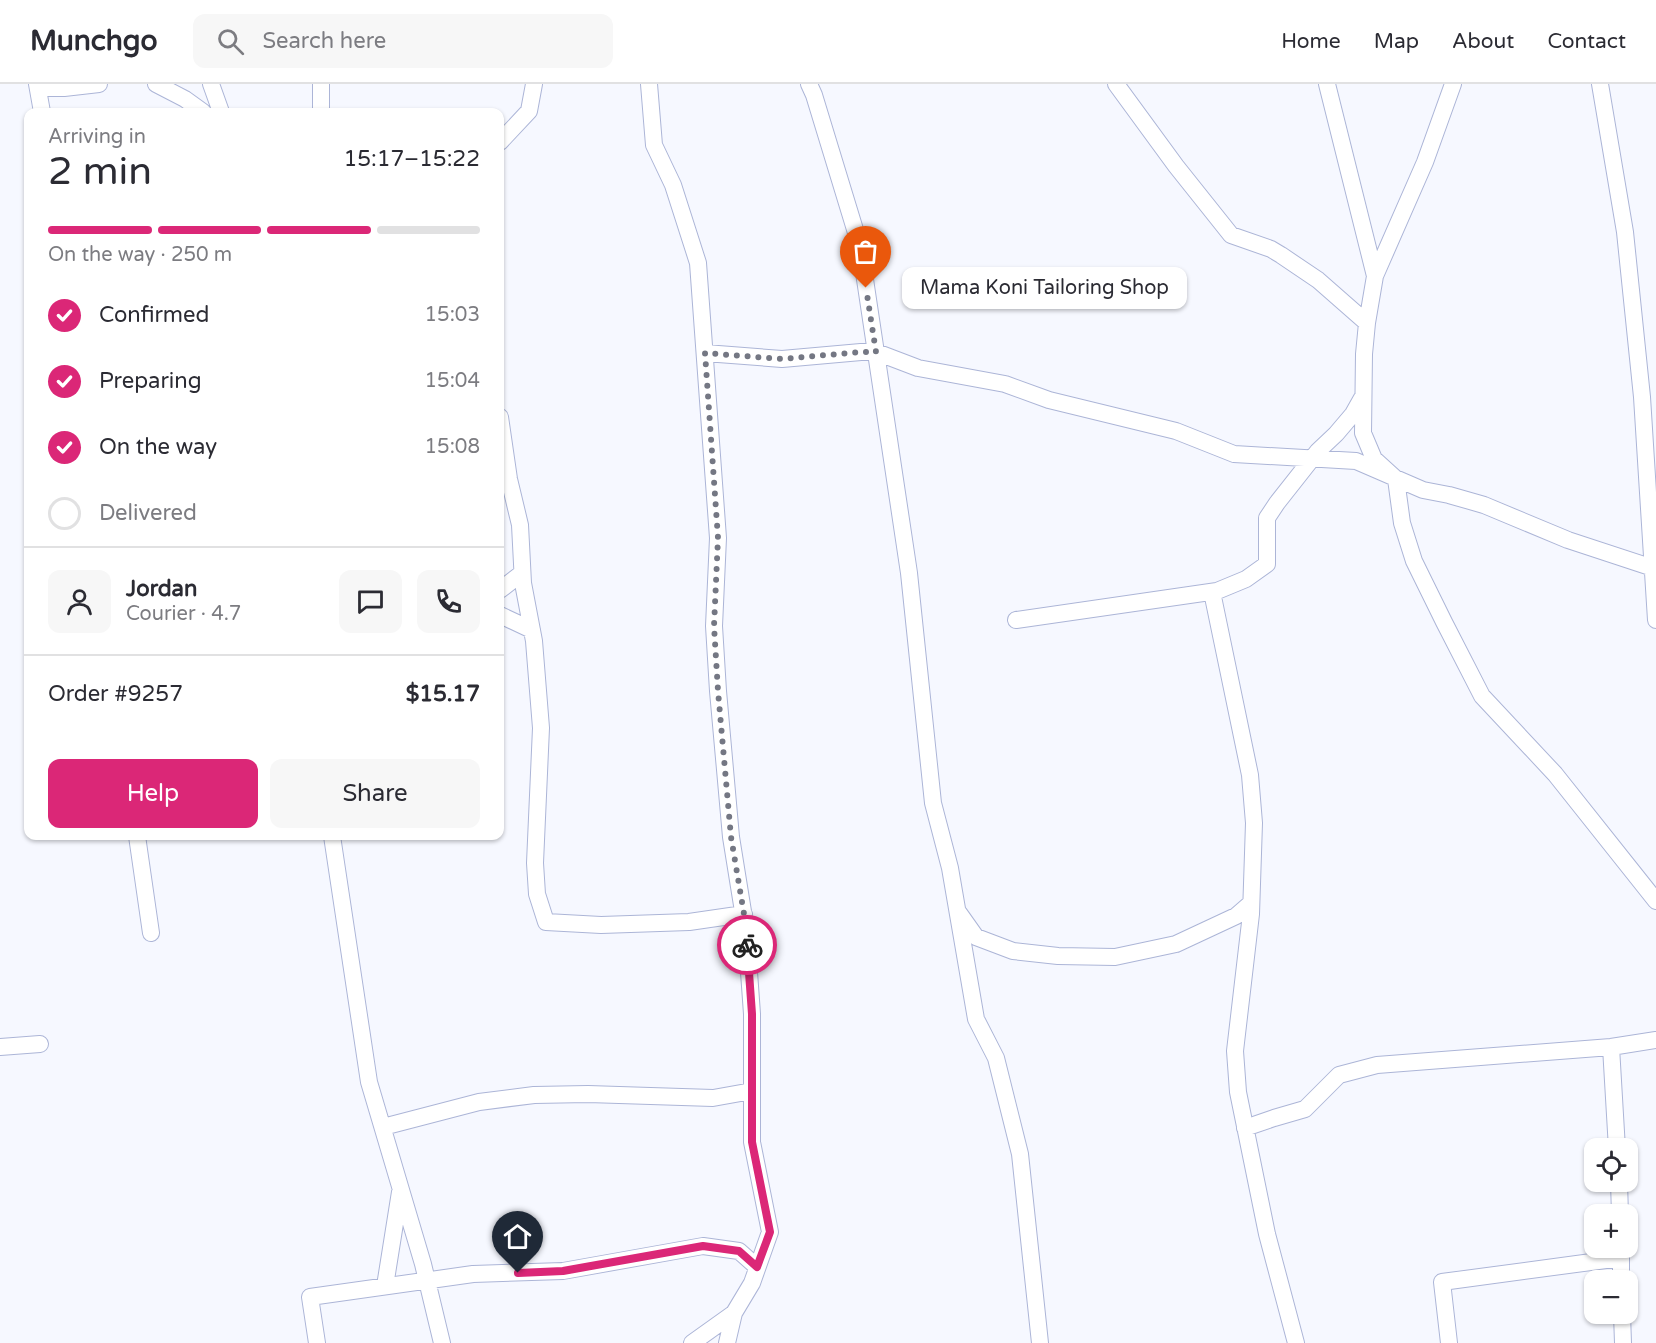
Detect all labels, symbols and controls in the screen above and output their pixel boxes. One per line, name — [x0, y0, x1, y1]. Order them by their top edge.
search box — [193, 14, 613, 68]
text: Munchgo — [30, 24, 157, 58]
icon: search — [214, 25, 247, 58]
text: Search here — [262, 28, 386, 54]
text: Home — [1281, 29, 1341, 54]
text: Map — [1374, 29, 1419, 54]
text: About — [1452, 29, 1514, 54]
text: Contact — [1547, 29, 1626, 54]
text: Arriving in — [48, 125, 146, 149]
text: 15:17–15:22 — [343, 146, 480, 172]
text: 2 min — [48, 148, 152, 195]
pin — [840, 226, 891, 288]
icon: bag — [849, 235, 882, 268]
text: On the way · 250 m — [48, 243, 232, 267]
callout: Mama Koni Tailoring Shop — [902, 267, 1187, 309]
text: Mama Koni Tailoring Shop — [920, 276, 1169, 300]
icon: check — [48, 299, 81, 332]
text: Confirmed — [99, 302, 209, 328]
text: 15:03 — [425, 303, 480, 327]
icon: check — [48, 365, 81, 398]
text: Preparing — [99, 368, 202, 394]
text: 15:04 — [425, 369, 480, 393]
icon: check — [48, 431, 81, 464]
text: On the way — [99, 434, 217, 460]
text: 15:08 — [425, 435, 480, 459]
text: Delivered — [99, 500, 197, 526]
button: person — [48, 570, 111, 633]
button: chat — [339, 570, 402, 633]
button: phone — [417, 570, 480, 633]
text: Jordan — [126, 576, 197, 602]
text: Courier · 4.7 — [126, 602, 241, 626]
text: Order #9257 — [48, 681, 183, 707]
text: $15.17 — [406, 681, 480, 707]
button: Help — [48, 759, 258, 828]
button: Share — [270, 759, 480, 828]
courier — [717, 915, 777, 975]
icon: bike — [731, 929, 764, 962]
map controls — [1584, 1138, 1638, 1324]
button: locate — [1584, 1138, 1638, 1192]
button: + — [1584, 1204, 1638, 1258]
pin — [492, 1211, 543, 1273]
icon: home — [501, 1220, 534, 1253]
button: − — [1584, 1270, 1638, 1324]

